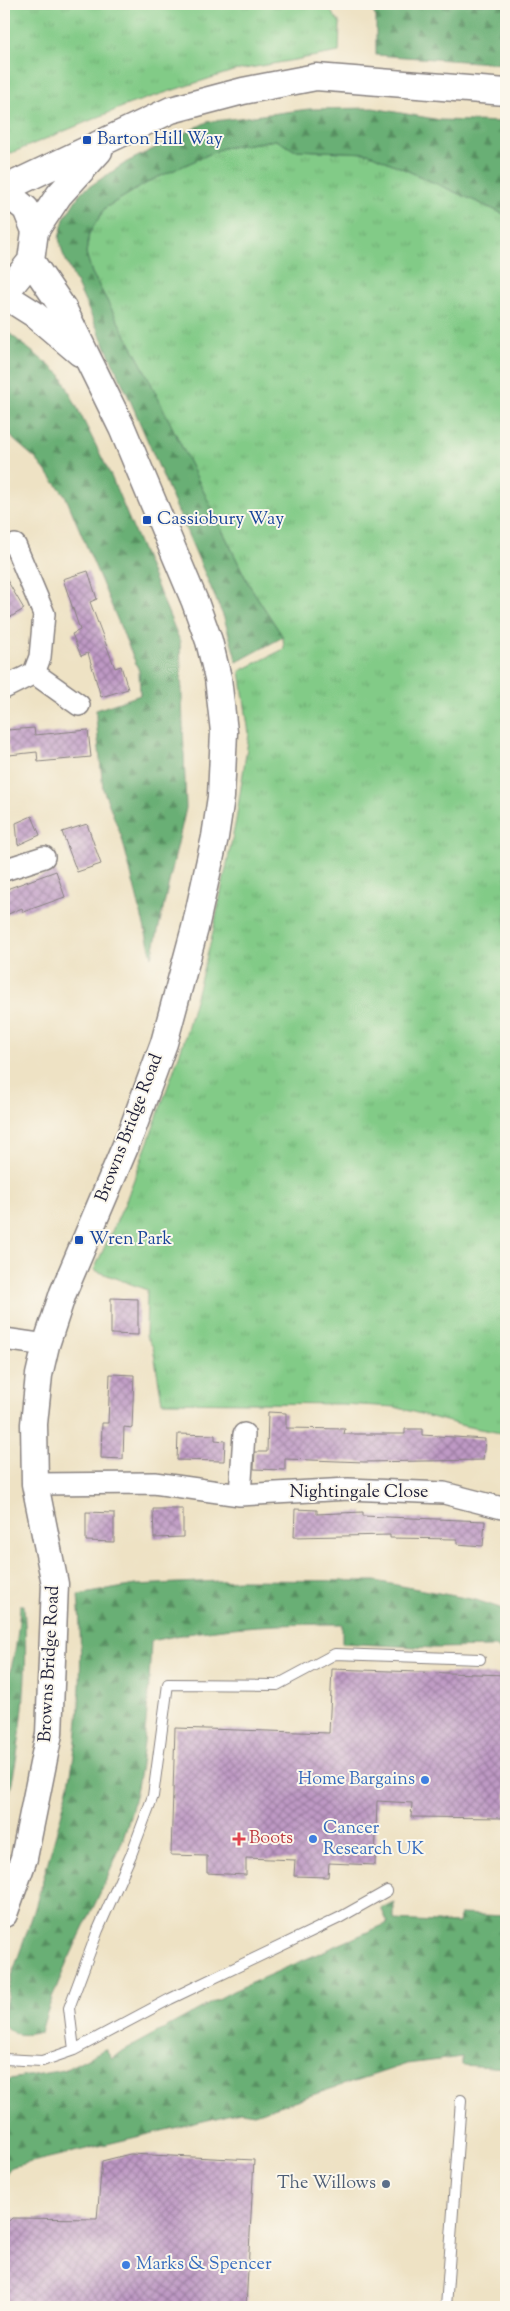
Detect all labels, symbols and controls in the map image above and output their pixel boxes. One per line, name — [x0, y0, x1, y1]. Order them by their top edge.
place label: Barton Hill Way — [97, 127, 223, 153]
marker: Barton Hill Way — [81, 134, 93, 146]
place label: Cassiobury Way — [157, 507, 284, 533]
marker: Cassiobury Way — [141, 514, 153, 526]
street label: Browns Bridge Road — [90, 1050, 170, 1206]
place label: Wren Park — [89, 1227, 172, 1253]
marker: Wren Park — [73, 1234, 85, 1246]
street label: Nightingale Close — [289, 1480, 429, 1506]
street label: Browns Bridge Road — [33, 1585, 67, 1743]
place label: Home Bargains — [298, 1767, 415, 1793]
marker: Home Bargains — [419, 1774, 431, 1786]
place label: Cancer Research UK — [323, 1816, 424, 1863]
place label: Boots — [249, 1826, 293, 1852]
marker: Boots — [233, 1833, 245, 1845]
marker: Cancer Research UK — [307, 1833, 319, 1845]
place label: The Willows — [277, 2171, 376, 2197]
marker: The Willows — [380, 2178, 392, 2190]
place label: Marks & Spencer — [136, 2252, 272, 2278]
marker: Marks & Spencer — [120, 2259, 132, 2271]

